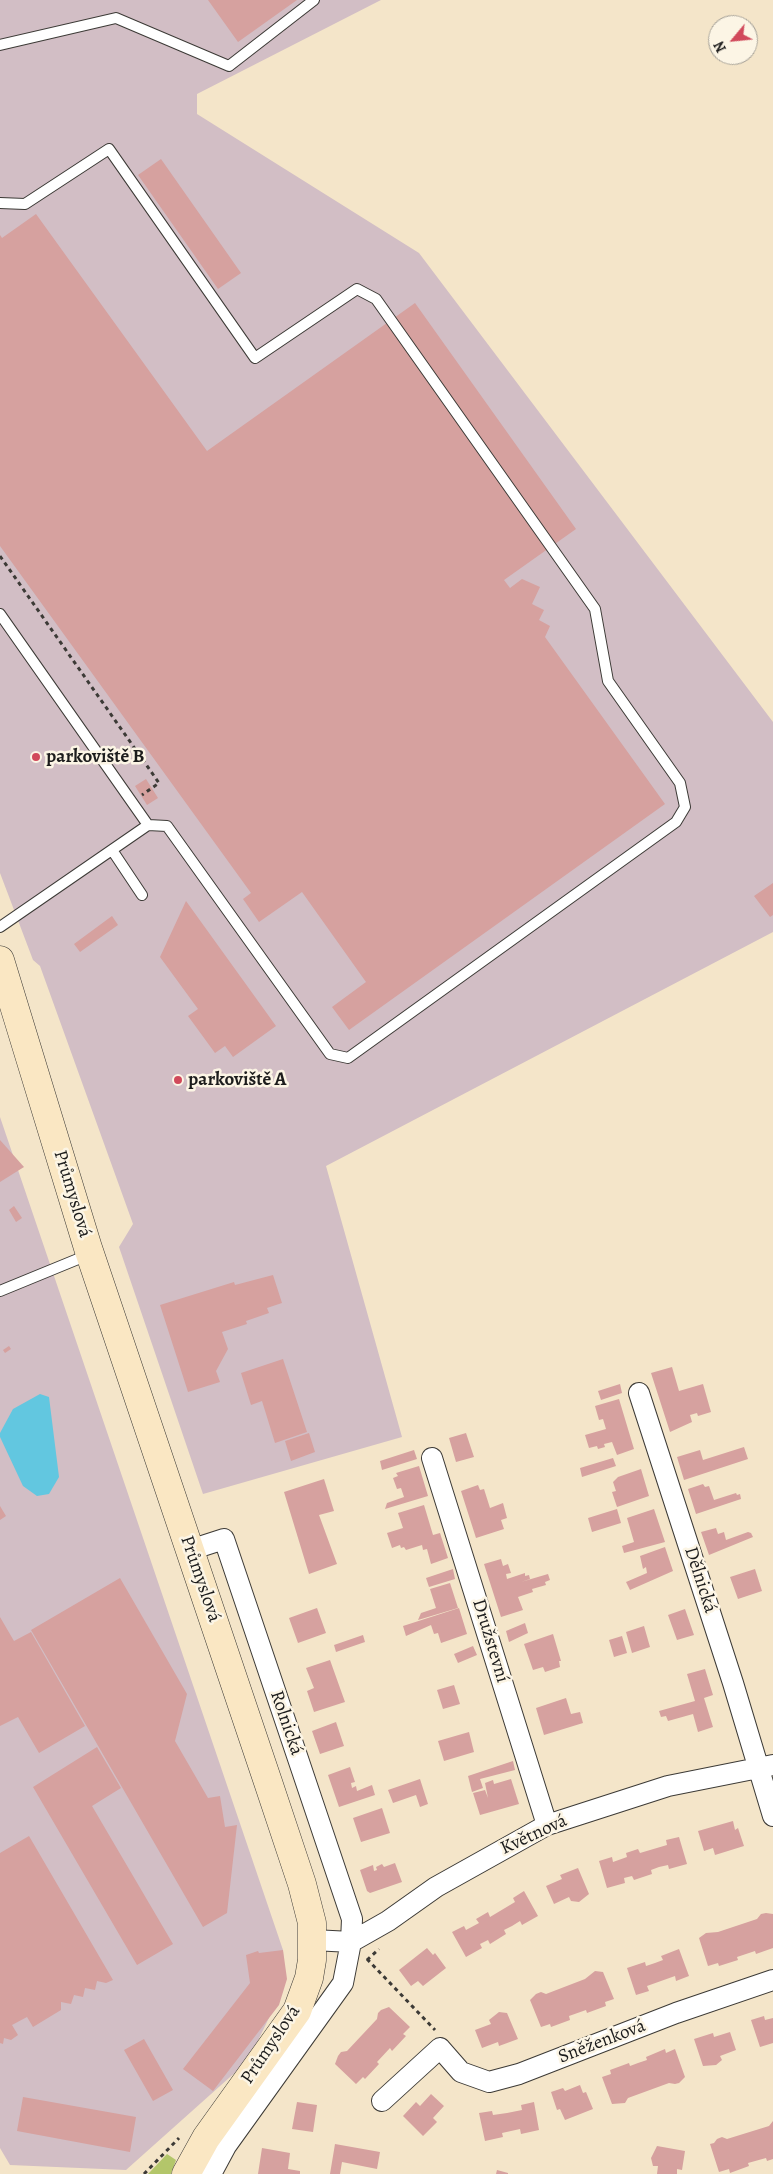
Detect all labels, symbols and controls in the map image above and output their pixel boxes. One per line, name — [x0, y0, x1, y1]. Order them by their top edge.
north arrow — [708, 15, 758, 65]
text: N — [709, 38, 731, 56]
place label: parkoviště B — [46, 746, 145, 768]
marker: parkoviště B — [30, 751, 42, 763]
place label: parkoviště A — [188, 1069, 286, 1091]
marker: parkoviště A — [172, 1074, 184, 1086]
street label: Průmyslová — [48, 1148, 96, 1240]
street label: Průmyslová — [175, 1533, 225, 1625]
street label: Dělnická — [679, 1544, 721, 1616]
street label: Družstevní — [466, 1596, 514, 1686]
street label: Rolnická — [264, 1688, 308, 1758]
street label: Květnová — [497, 1810, 571, 1860]
street label: Průmyslová — [236, 2001, 306, 2089]
street label: Sněženková — [555, 2015, 649, 2069]

